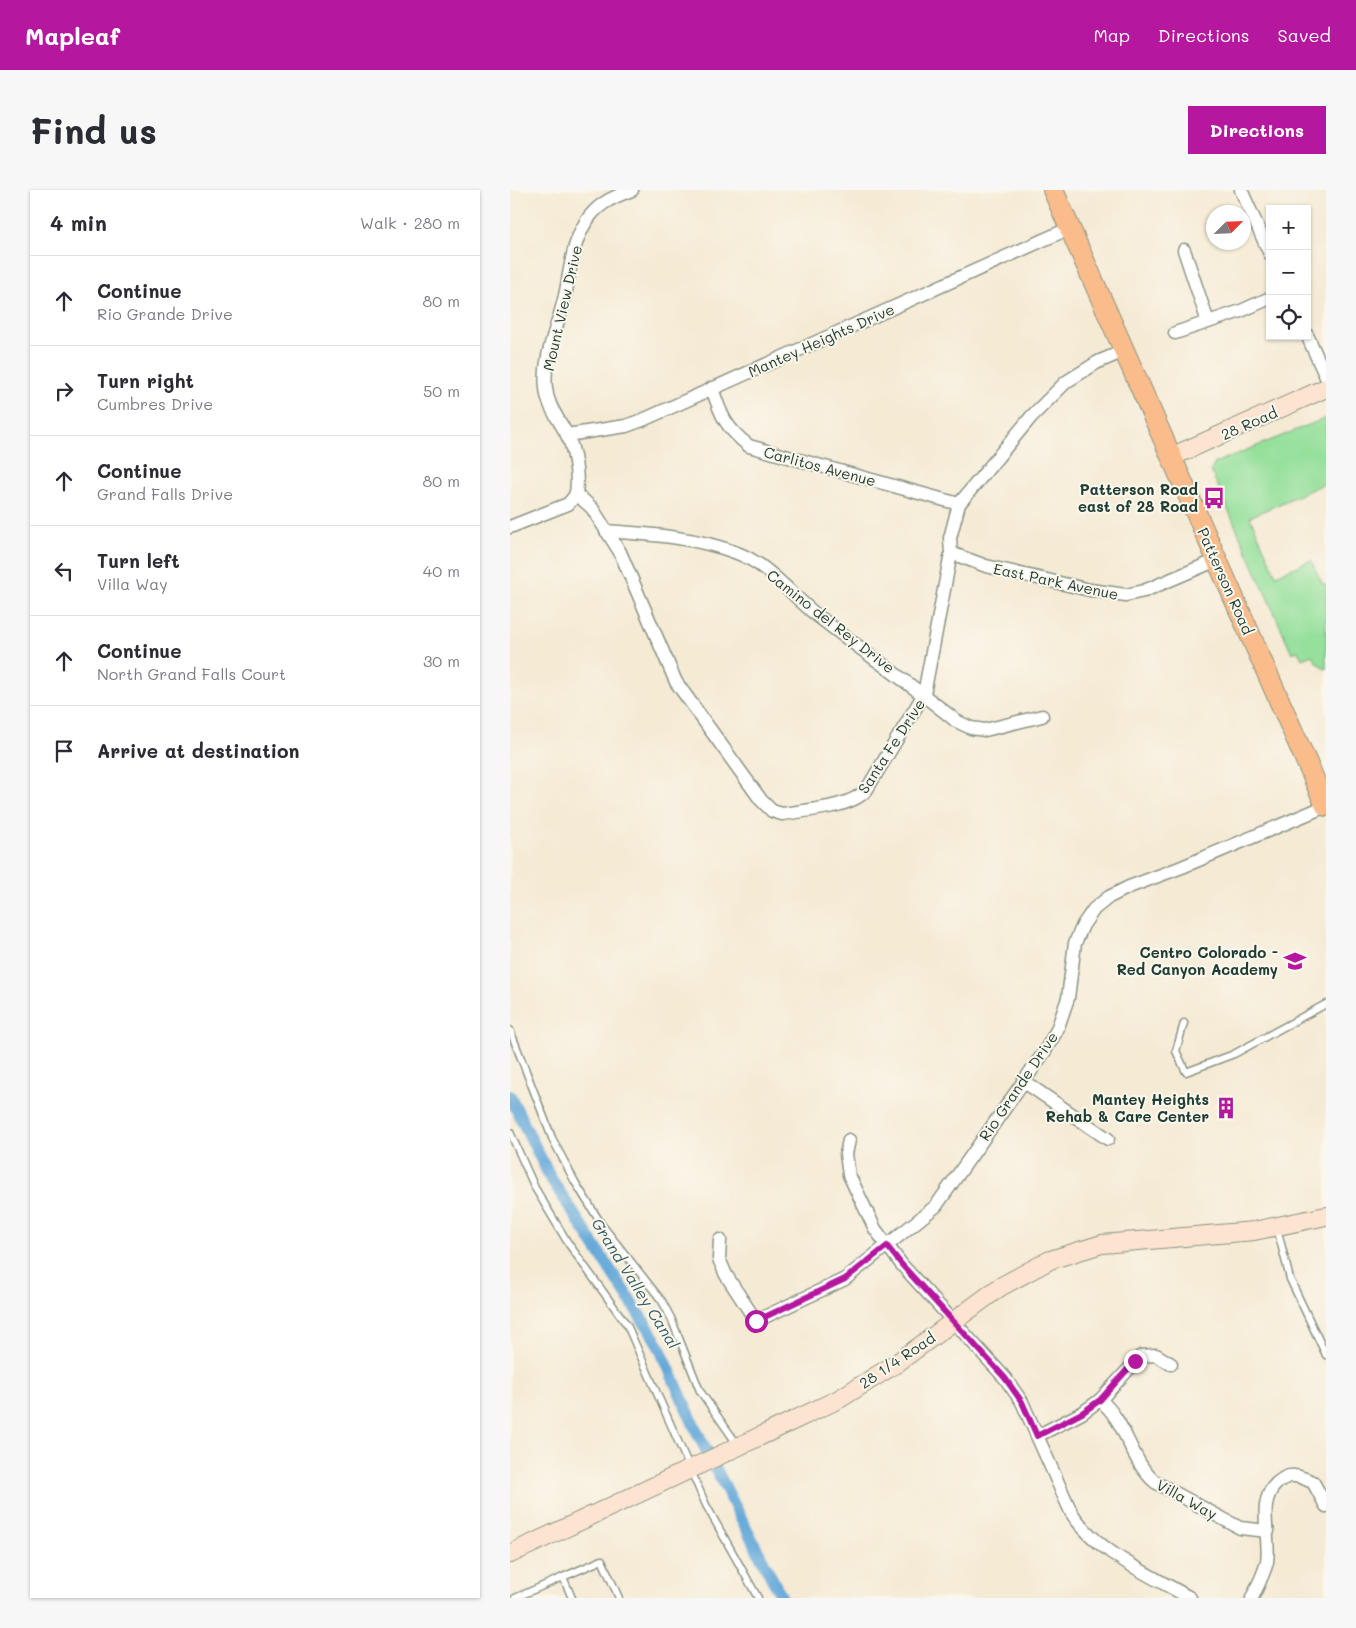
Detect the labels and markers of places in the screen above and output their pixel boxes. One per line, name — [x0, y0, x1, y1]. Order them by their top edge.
place label: Patterson Road east of 28 Road — [1078, 479, 1198, 516]
bus stop icon: Patterson Road east of 28 Road — [1201, 485, 1227, 511]
place label: Centro Colorado - Red Canyon Academy — [1116, 942, 1278, 979]
school or university icon: Centro Colorado - Red Canyon Academy — [1282, 948, 1308, 974]
place label: Mantey Heights Rehab & Care Center — [1046, 1089, 1209, 1126]
building icon: Mantey Heights Rehab & Care Center — [1213, 1095, 1239, 1121]

